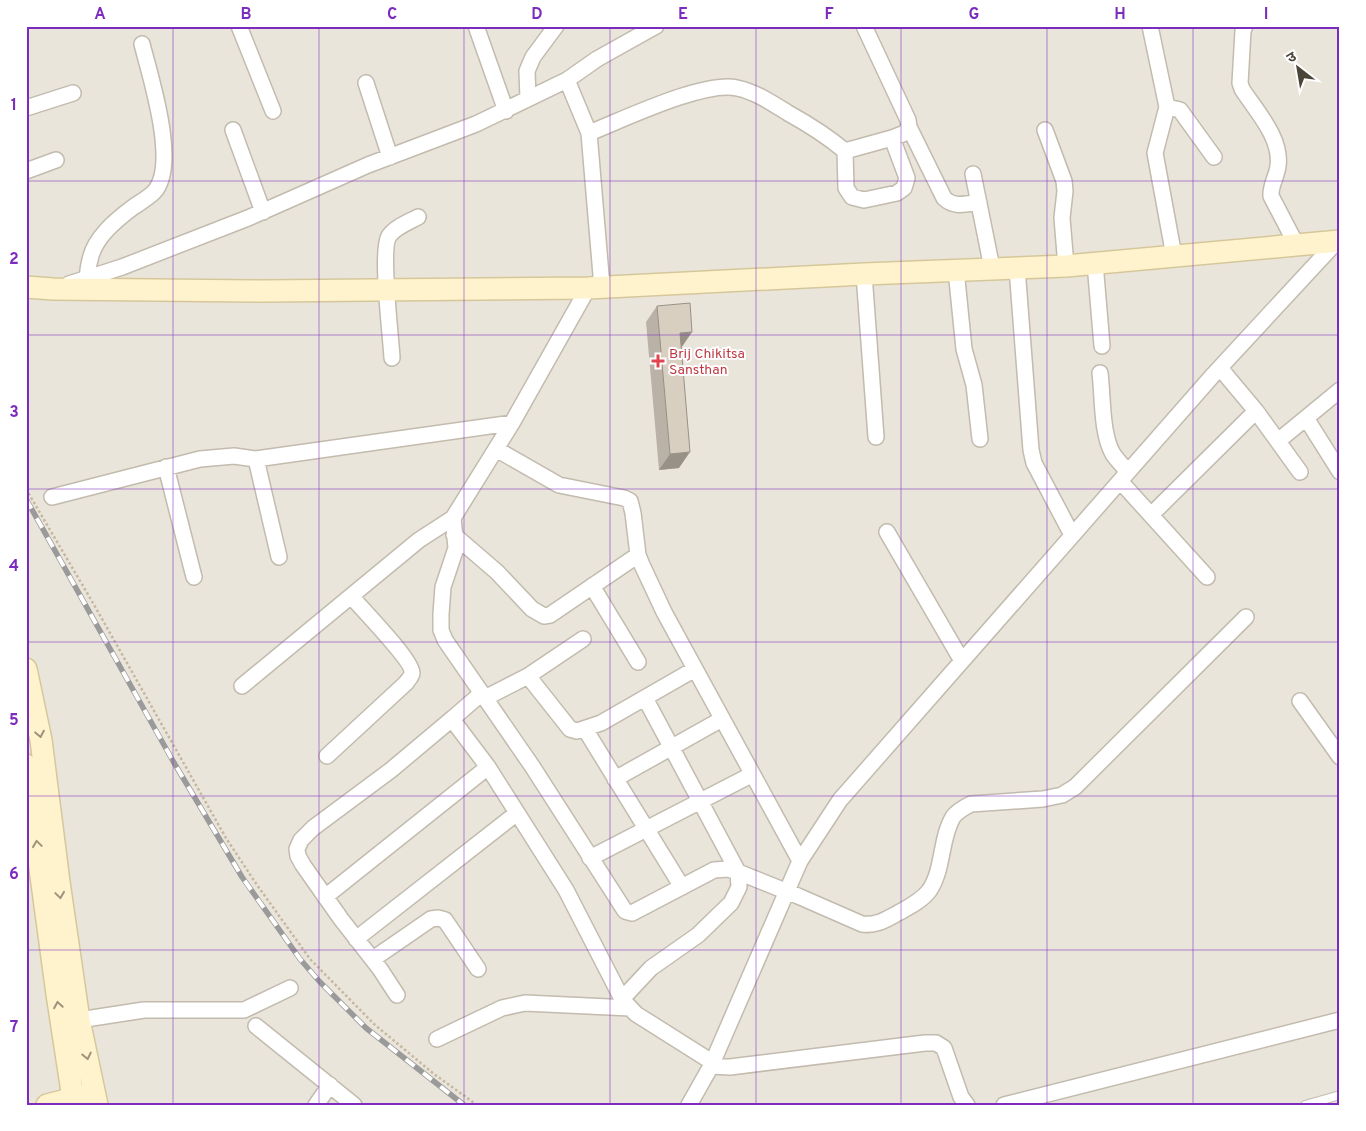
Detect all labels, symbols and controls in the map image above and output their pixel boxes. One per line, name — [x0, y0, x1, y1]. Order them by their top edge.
text: A — [94, 5, 106, 25]
text: B — [240, 5, 252, 25]
text: C — [387, 5, 397, 25]
text: D — [531, 5, 543, 25]
text: E — [678, 5, 688, 25]
text: F — [824, 5, 834, 25]
text: G — [969, 5, 979, 25]
text: H — [1114, 5, 1126, 25]
text: I — [1264, 5, 1268, 25]
north arrow — [1274, 42, 1324, 92]
text: उ — [1284, 48, 1301, 68]
text: 1 — [11, 96, 17, 116]
text: 2 — [9, 250, 19, 270]
place label: Brij Chikitsa Sansthan — [669, 346, 745, 379]
marker: Brij Chikitsa Sansthan — [651, 354, 665, 368]
text: 3 — [9, 403, 19, 423]
text: 4 — [9, 557, 19, 577]
text: 5 — [9, 711, 19, 731]
one-way arrow — [34, 730, 44, 739]
one-way arrow — [32, 839, 43, 847]
text: 6 — [9, 865, 19, 885]
one-way arrow — [55, 891, 65, 900]
one-way arrow — [54, 1000, 64, 1009]
text: 7 — [10, 1018, 18, 1038]
one-way arrow — [81, 1051, 91, 1060]

